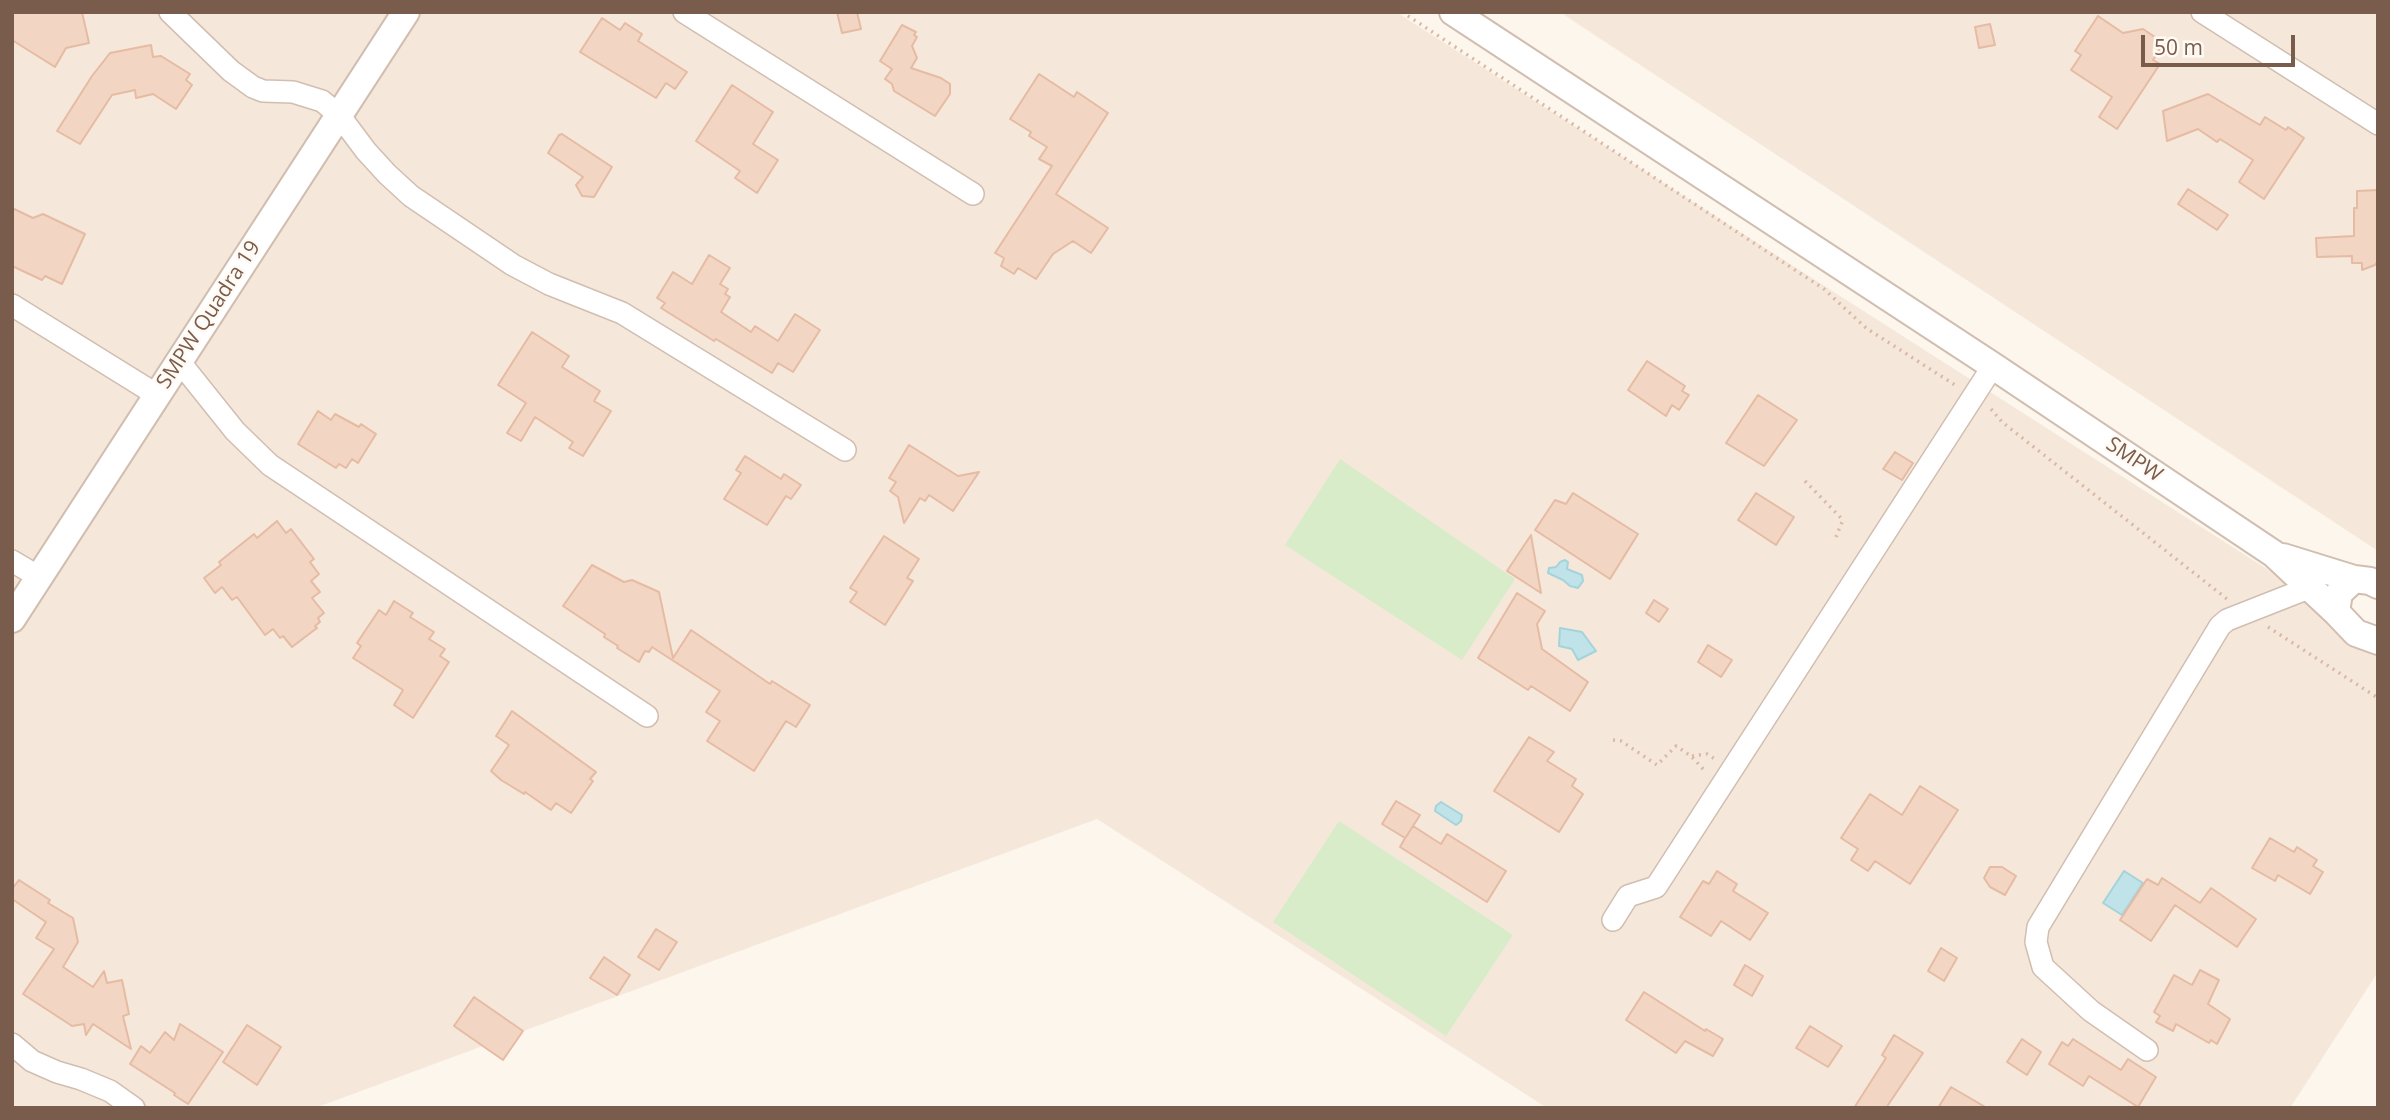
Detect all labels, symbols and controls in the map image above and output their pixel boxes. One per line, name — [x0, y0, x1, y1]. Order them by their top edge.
scale bar — [2145, 21, 2299, 65]
text: 50 m — [2154, 33, 2203, 61]
street label: SMPW Quadra 19 — [152, 236, 266, 394]
street label: SMPW — [2101, 432, 2167, 488]

